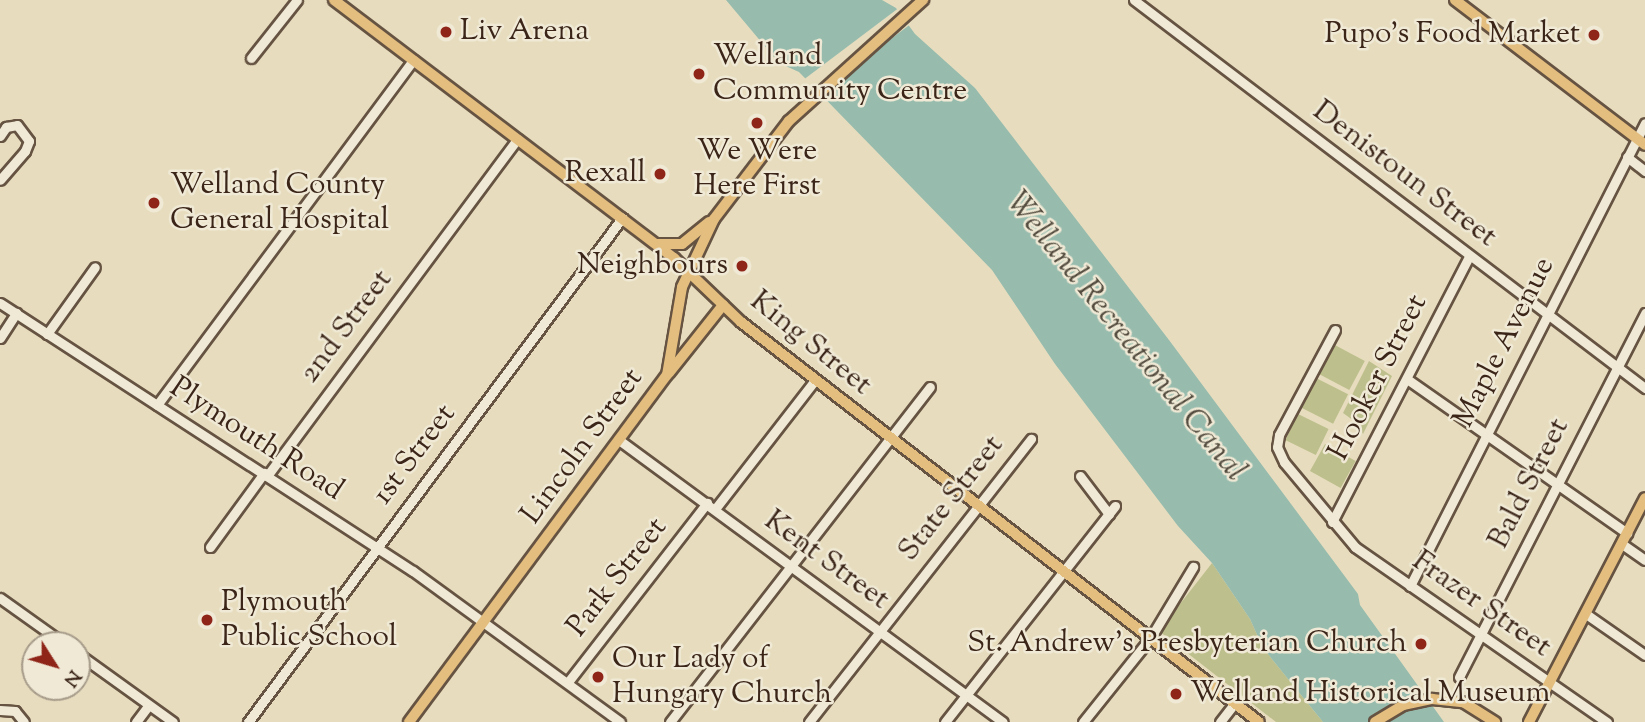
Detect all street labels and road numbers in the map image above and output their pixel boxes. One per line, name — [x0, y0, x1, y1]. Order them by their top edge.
street label: Denistoun Street — [1305, 94, 1503, 256]
street label: Maple Avenue — [1447, 252, 1563, 434]
street label: 2nd Street — [293, 263, 401, 391]
street label: King Street — [742, 284, 878, 404]
street label: Hooker Street — [1322, 289, 1436, 467]
street label: Lincoln Street — [514, 362, 652, 532]
street label: Plymouth Road — [162, 370, 350, 510]
street label: 1st Street — [366, 398, 464, 512]
street label: Bald Street — [1482, 413, 1578, 555]
street label: State Street — [892, 429, 1012, 569]
street label: Kent Street — [756, 504, 896, 618]
street label: Park Street — [560, 511, 676, 645]
street label: Frazer Street — [1404, 544, 1558, 666]

